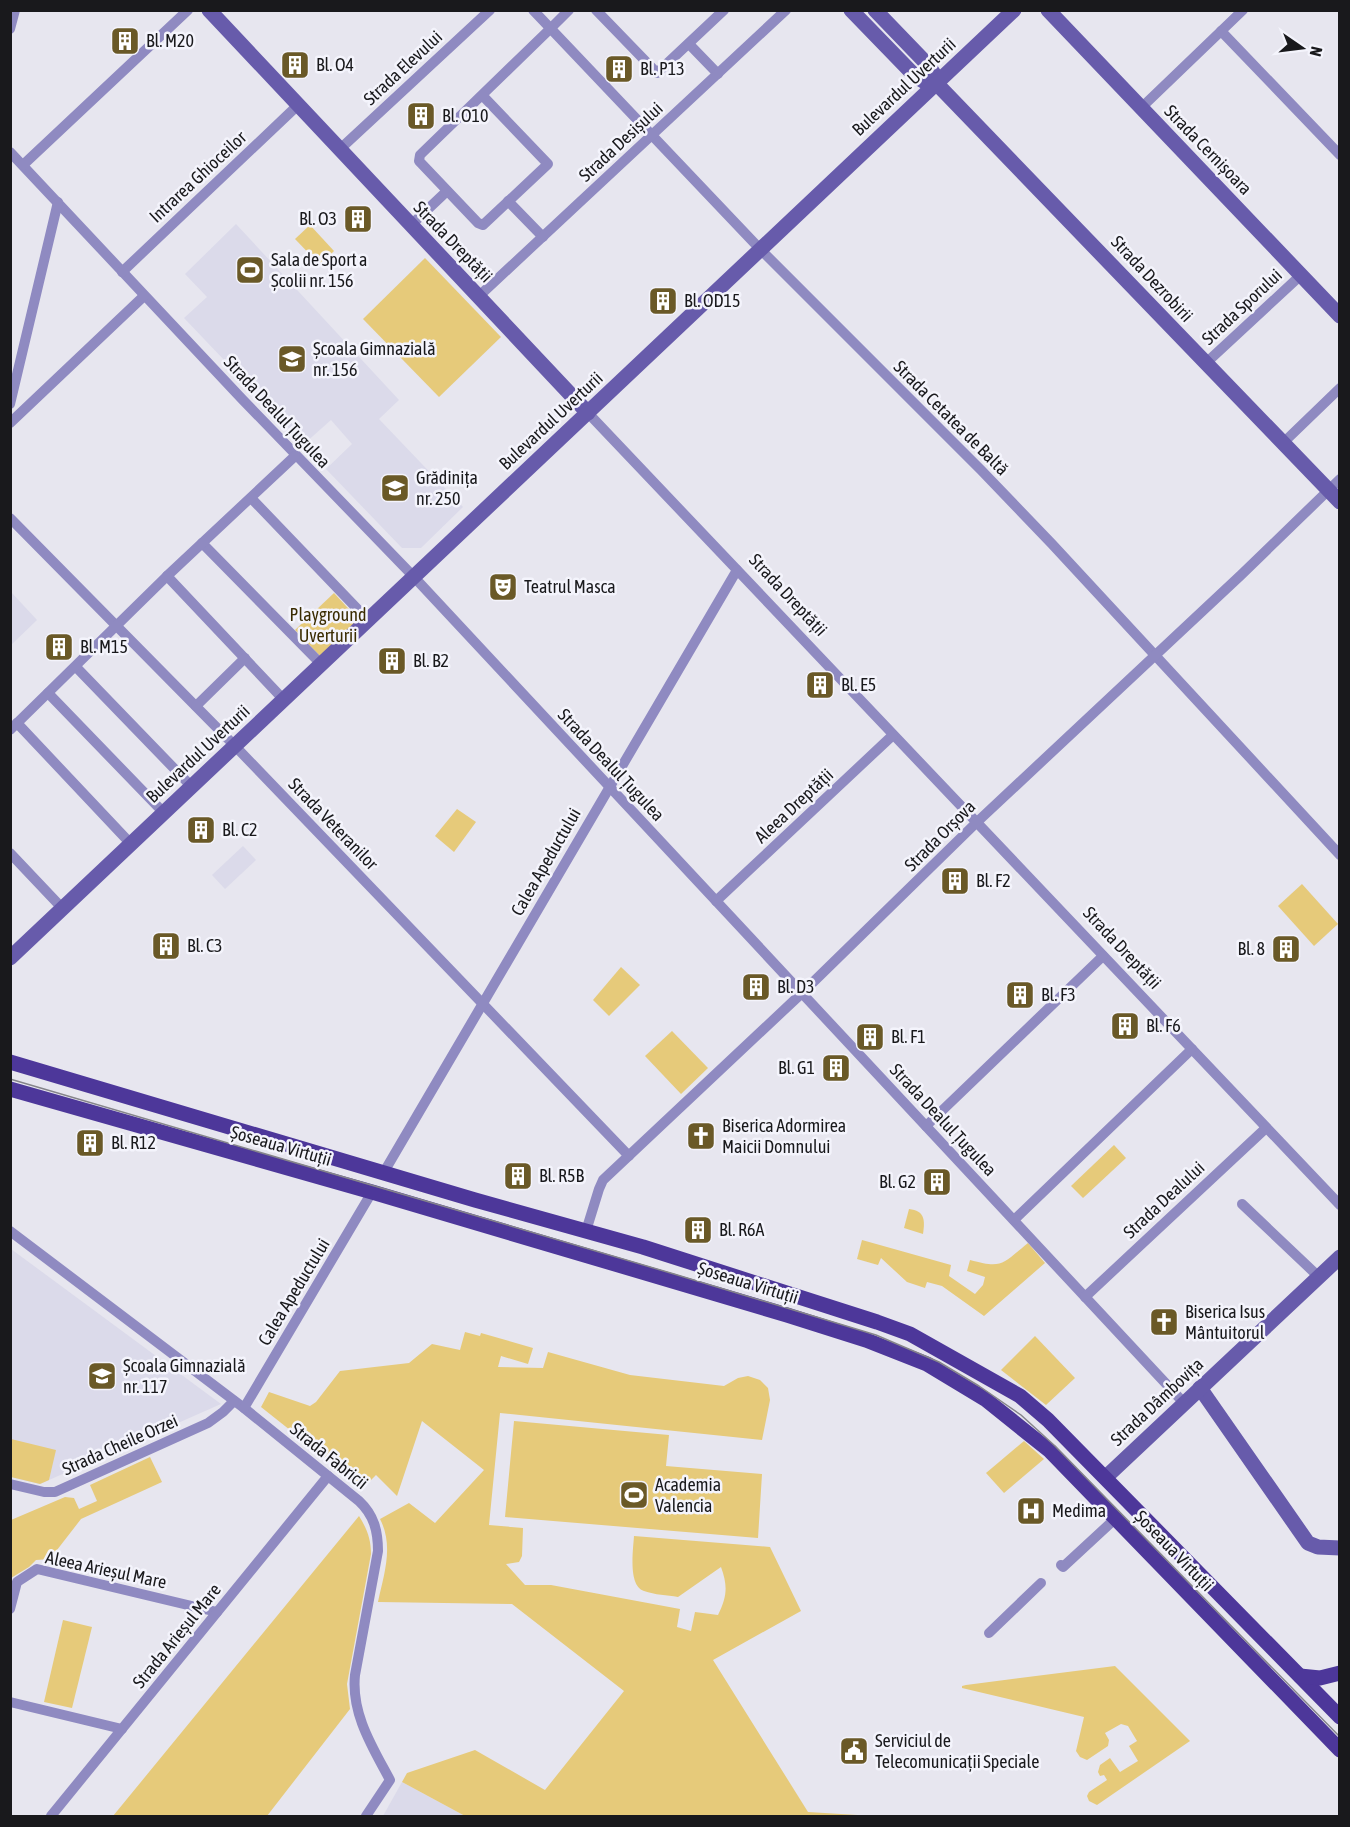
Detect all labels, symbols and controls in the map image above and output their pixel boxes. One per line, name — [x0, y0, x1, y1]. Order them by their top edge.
north arrow — [1272, 18, 1332, 78]
building icon: Bl. M20 — [109, 25, 141, 57]
street label: Strada Elevului — [359, 26, 446, 109]
place label: Bl. M20 — [146, 30, 194, 51]
street label: Bulevardul Uverturii — [848, 33, 960, 140]
text: N — [1307, 45, 1326, 58]
building icon: Bl. O4 — [279, 49, 311, 81]
building icon: Bl. P13 — [603, 53, 635, 85]
place label: Bl. O4 — [316, 54, 354, 75]
place label: Bl. P13 — [640, 58, 685, 79]
street label: Strada Desișului — [574, 98, 667, 186]
building icon: Bl. O10 — [405, 100, 437, 132]
street label: Strada Cernișoara — [1160, 100, 1256, 199]
place label: Bl. O10 — [442, 105, 488, 126]
street label: Intrarea Ghioceilor — [145, 126, 251, 227]
street label: Strada Dreptății — [409, 197, 497, 287]
building icon: Bl. O3 — [342, 203, 374, 235]
place label: Bl. O3 — [299, 208, 337, 229]
street label: Strada Dezrobirii — [1107, 231, 1198, 326]
place label: Sala de Sport a Școlii nr. 156 — [271, 249, 367, 291]
sports icon: Sala de Sport a Școlii nr. 156 — [234, 254, 266, 286]
street label: Strada Sporului — [1197, 264, 1286, 349]
building icon: Bl. OD15 — [647, 285, 679, 317]
place label: Bl. OD15 — [684, 290, 740, 311]
place label: Școala Gimnazială nr. 156 — [313, 338, 436, 380]
school or university icon: Școala Gimnazială nr. 156 — [276, 343, 308, 375]
street label: Strada Dealul Țugulea — [220, 351, 335, 472]
street label: Strada Cetatea de Baltă — [890, 356, 1013, 479]
street label: Bulevardul Uverturii — [495, 367, 607, 474]
place label: Grădinița nr. 250 — [416, 467, 478, 509]
school or university icon: Grădinița nr. 250 — [379, 472, 411, 504]
street label: Strada Dreptății — [745, 549, 832, 640]
theatre icon: Teatrul Masca — [487, 571, 519, 603]
place label: Teatrul Masca — [524, 576, 616, 597]
park label: Playground Uverturii — [290, 604, 366, 646]
building icon: Bl. M15 — [43, 631, 75, 663]
place label: Bl. M15 — [80, 636, 128, 657]
building icon: Bl. B2 — [376, 645, 408, 677]
place label: Bl. B2 — [413, 650, 449, 671]
building icon: Bl. E5 — [804, 669, 836, 701]
place label: Bl. E5 — [841, 674, 876, 695]
street label: Bulevardul Uverturii — [142, 700, 254, 807]
street label: Strada Dealul Țugulea — [554, 704, 669, 825]
street label: Aleea Dreptății — [750, 764, 837, 847]
street label: Strada Veteranilor — [284, 773, 383, 874]
street label: Strada Orșova — [900, 796, 979, 875]
street label: Calea Apeductului — [506, 804, 585, 919]
building icon: Bl. C2 — [185, 814, 217, 846]
place label: Bl. C2 — [222, 819, 258, 840]
building icon: Bl. F2 — [939, 865, 971, 897]
place label: Bl. F2 — [976, 870, 1011, 891]
street label: Strada Dreptății — [1079, 902, 1166, 993]
building icon: Bl. C3 — [150, 930, 182, 962]
building icon: Bl. 8 — [1270, 933, 1302, 965]
place label: Bl. C3 — [187, 935, 223, 956]
place label: Bl. 8 — [1238, 938, 1265, 959]
building icon: Bl. D3 — [740, 971, 772, 1003]
place label: Bl. D3 — [777, 976, 815, 997]
building icon: Bl. F3 — [1004, 979, 1036, 1011]
place label: Bl. F3 — [1041, 984, 1076, 1005]
building icon: Bl. F6 — [1109, 1010, 1141, 1042]
place label: Bl. F6 — [1146, 1015, 1181, 1036]
building icon: Bl. F1 — [854, 1021, 886, 1053]
place label: Bl. F1 — [891, 1026, 926, 1047]
building icon: Bl. G1 — [820, 1052, 852, 1084]
place label: Bl. G1 — [778, 1057, 815, 1078]
street label: Strada Dealul Țugulea — [886, 1059, 1001, 1180]
place label: Biserica Adormirea Maicii Domnului — [722, 1115, 846, 1157]
church icon: Biserica Adormirea Maicii Domnului — [685, 1120, 717, 1152]
street label: Șoseaua Virtuții — [228, 1121, 334, 1170]
building icon: Bl. R12 — [74, 1127, 106, 1159]
place label: Bl. R12 — [111, 1132, 156, 1153]
street label: Strada Dealului — [1119, 1157, 1209, 1242]
building icon: Bl. R5B — [502, 1160, 534, 1192]
place label: Bl. R5B — [539, 1165, 584, 1186]
building icon: Bl. G2 — [921, 1166, 953, 1198]
place label: Bl. G2 — [879, 1171, 916, 1192]
building icon: Bl. R6A — [682, 1214, 714, 1246]
place label: Bl. R6A — [719, 1219, 764, 1240]
street label: Calea Apeductului — [253, 1235, 334, 1349]
street label: Șoseaua Virtuții — [695, 1257, 801, 1308]
place label: Biserica Isus Mântuitorul — [1185, 1301, 1265, 1343]
church icon: Biserica Isus Mântuitorul — [1148, 1306, 1180, 1338]
street label: Strada Dâmbovița — [1106, 1353, 1207, 1450]
place label: Școala Gimnazială nr. 117 — [123, 1355, 246, 1397]
school or university icon: Școala Gimnazială nr. 117 — [86, 1360, 118, 1392]
street label: Strada Cheile Orzei — [59, 1410, 181, 1479]
street label: Strada Fabricii — [286, 1418, 372, 1493]
place label: Academia Valencia — [655, 1474, 721, 1516]
sports icon: Academia Valencia — [618, 1479, 650, 1511]
hospital icon: Medima — [1015, 1495, 1047, 1527]
place label: Medima — [1052, 1500, 1106, 1521]
street label: Șoseaua Virtuții — [1131, 1506, 1218, 1595]
street label: Aleea Arieșul Mare — [44, 1546, 169, 1593]
street label: Strada Arieșul Mare — [128, 1579, 225, 1692]
place label: Serviciul de Telecomunicații Speciale — [875, 1730, 1039, 1772]
public building icon: Serviciul de Telecomunicații Speciale — [838, 1735, 870, 1767]

